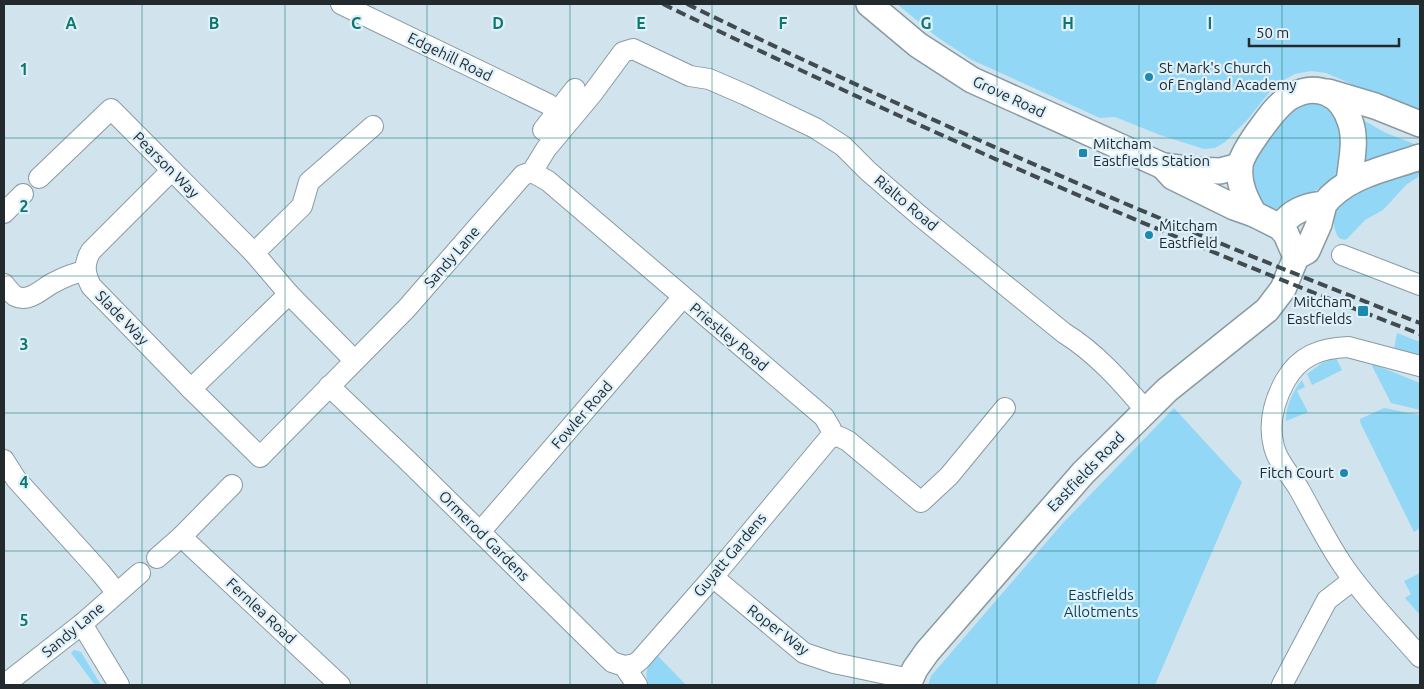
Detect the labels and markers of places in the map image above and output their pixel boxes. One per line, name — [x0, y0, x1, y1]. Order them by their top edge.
place label: St Mark's Church of England Academy — [1159, 59, 1297, 93]
marker: St Mark's Church of England Academy — [1143, 71, 1155, 83]
place label: Mitcham Eastfields Station — [1093, 135, 1210, 169]
marker: Mitcham Eastfields Station — [1077, 147, 1089, 159]
place label: Mitcham Eastfield — [1159, 217, 1218, 251]
marker: Mitcham Eastfield — [1143, 229, 1155, 241]
place label: Mitcham Eastfields — [1287, 293, 1352, 327]
marker: Mitcham Eastfields — [1356, 304, 1370, 318]
place label: Fitch Court — [1260, 464, 1334, 481]
marker: Fitch Court — [1338, 467, 1350, 479]

